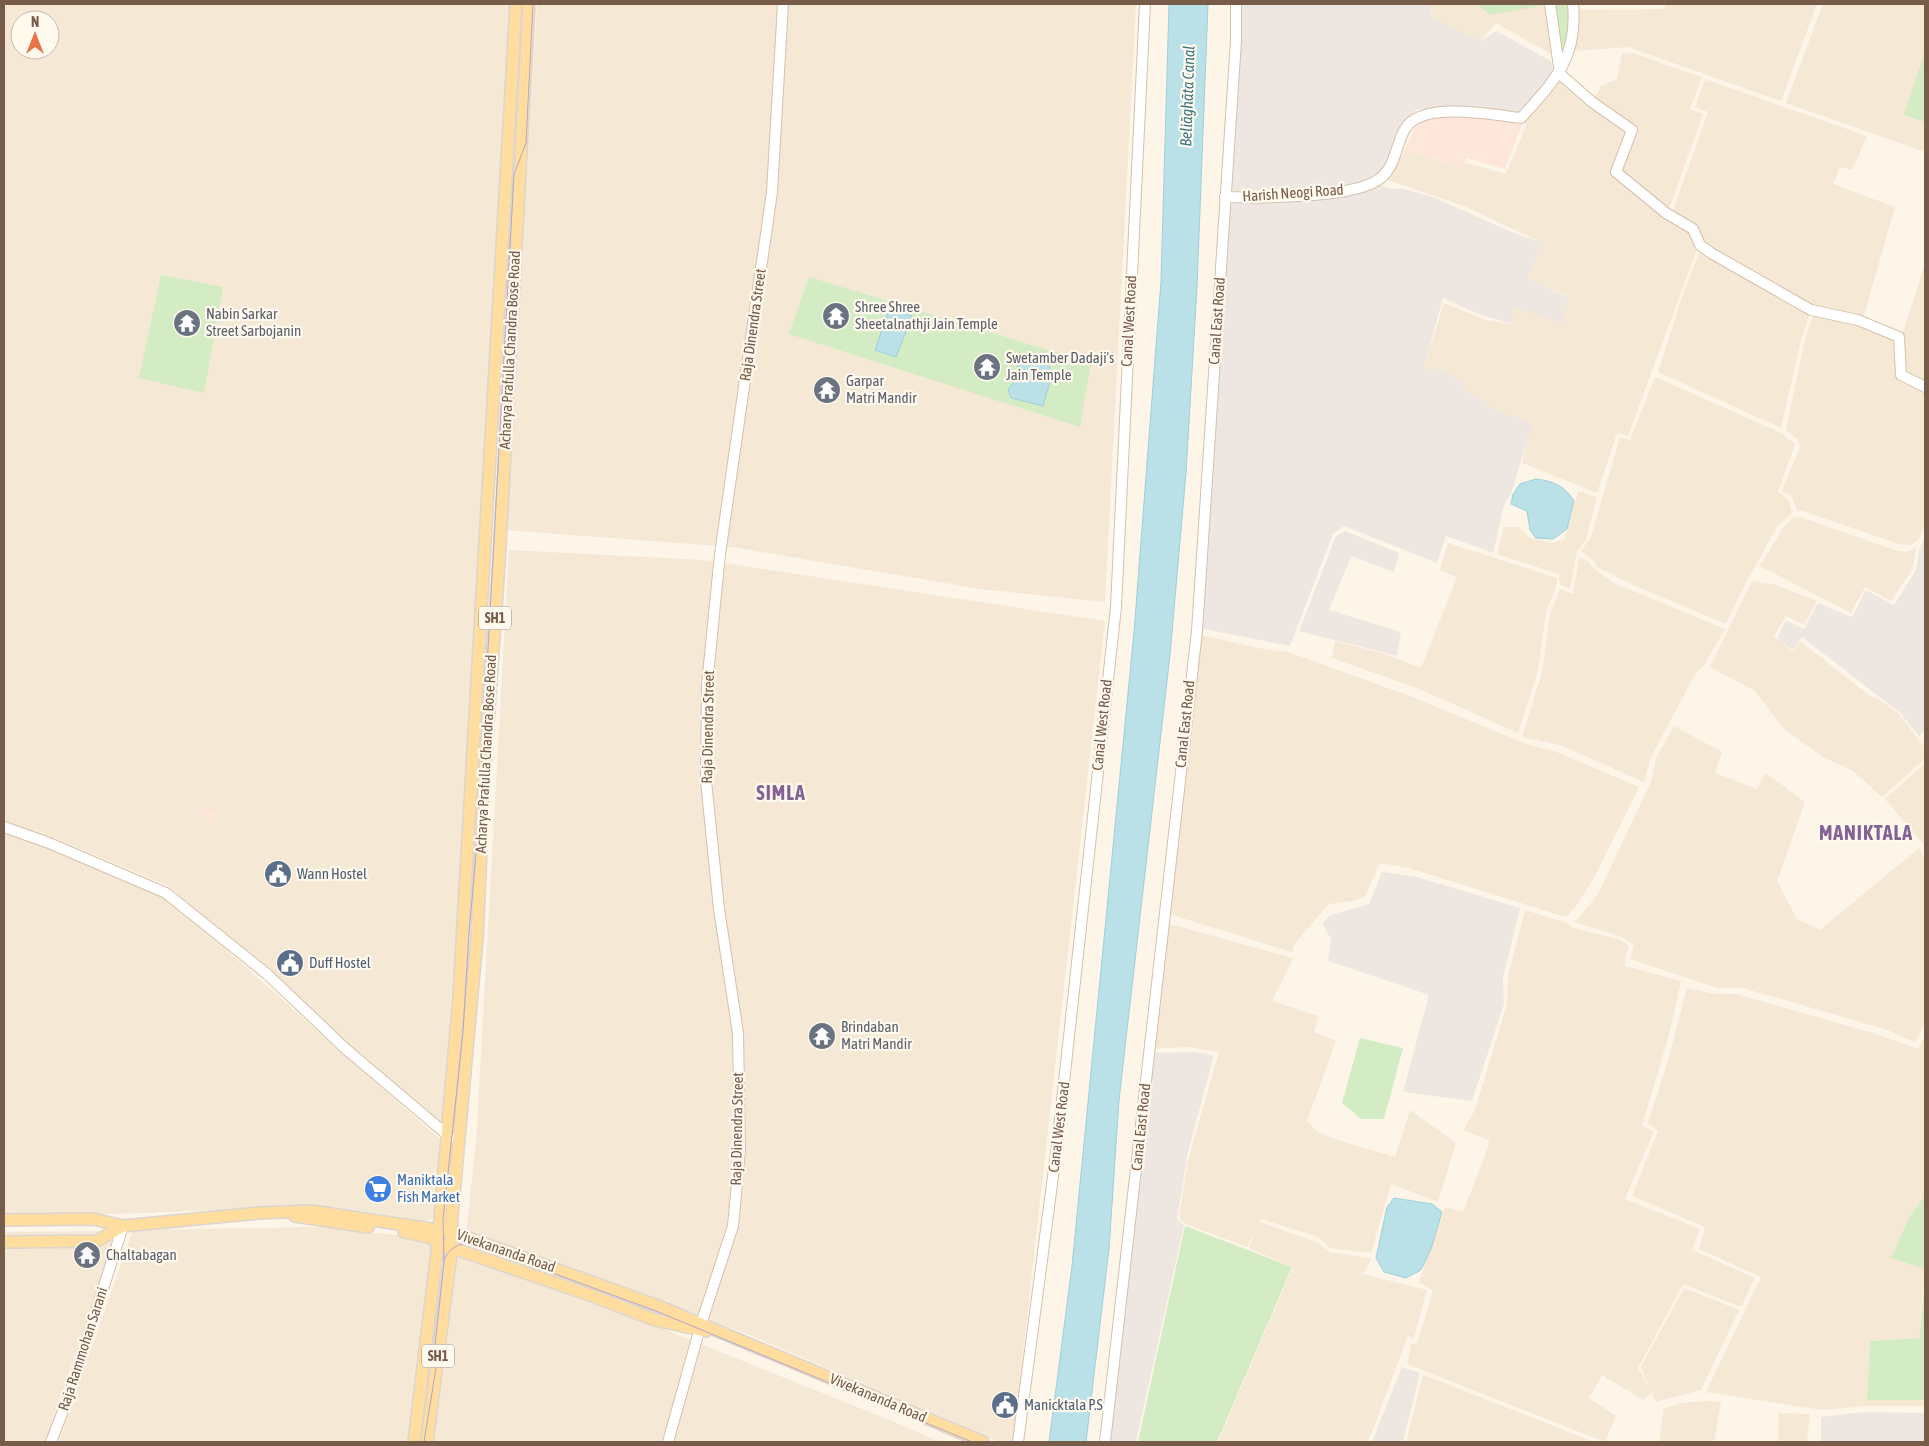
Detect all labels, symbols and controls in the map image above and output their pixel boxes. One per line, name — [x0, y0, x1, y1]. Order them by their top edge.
north arrow — [10, 10, 60, 60]
text: N — [31, 14, 39, 30]
water label: Beliāghāta Canal — [1176, 45, 1199, 147]
street label: Harish Neogi Road — [1242, 180, 1344, 205]
street label: Acharya Prafulla Chandra Bose Road — [496, 250, 523, 450]
street label: Raja Dinendra Street — [736, 268, 769, 382]
street label: Canal West Road — [1118, 275, 1139, 367]
street label: Canal East Road — [1205, 277, 1228, 365]
place label: Shree Shree Sheetalnathji Jain Temple — [855, 298, 998, 332]
temple icon: Shree Shree Sheetalnathji Jain Temple — [821, 301, 851, 331]
place label: Nabin Sarkar Street Sarbojanin — [206, 305, 301, 339]
temple icon: Nabin Sarkar Street Sarbojanin — [172, 308, 202, 338]
place label: Swetamber Dadaji's Jain Temple — [1006, 349, 1114, 383]
temple icon: Swetamber Dadaji's Jain Temple — [972, 352, 1002, 382]
place label: Garpar Matri Mandir — [846, 372, 917, 406]
temple icon: Garpar Matri Mandir — [812, 375, 842, 405]
road number: SH1 — [479, 606, 511, 630]
street label: Acharya Prafulla Chandra Bose Road — [472, 654, 499, 854]
street label: Raja Dinendra Street — [698, 670, 717, 784]
street label: Canal West Road — [1088, 679, 1115, 771]
street label: Canal East Road — [1171, 679, 1198, 768]
district label: SIMLA — [756, 781, 806, 804]
district label: MANIKTALA — [1819, 821, 1913, 844]
public building icon: Wann Hostel — [263, 859, 293, 889]
place label: Wann Hostel — [297, 865, 367, 882]
public building icon: Duff Hostel — [275, 948, 305, 978]
place label: Duff Hostel — [309, 954, 371, 971]
place label: Brindaban Matri Mandir — [841, 1018, 912, 1052]
temple icon: Brindaban Matri Mandir — [807, 1021, 837, 1051]
street label: Raja Dinendra Street — [727, 1072, 746, 1186]
street label: Canal West Road — [1044, 1080, 1073, 1173]
street label: Canal East Road — [1127, 1082, 1154, 1171]
place label: Maniktala Fish Market — [397, 1171, 460, 1205]
supermarket icon: Maniktala Fish Market — [363, 1174, 393, 1204]
street label: Vivekananda Road — [454, 1226, 558, 1275]
temple icon: Chaltabagan — [72, 1240, 102, 1270]
place label: Chaltabagan — [106, 1246, 177, 1263]
street label: Raja Rammohan Sarani — [55, 1285, 111, 1413]
road number: SH1 — [422, 1344, 454, 1368]
street label: Vivekananda Road — [827, 1369, 929, 1426]
public building icon: Manicktala P.S — [990, 1390, 1020, 1420]
place label: Manicktala P.S — [1024, 1396, 1103, 1413]

